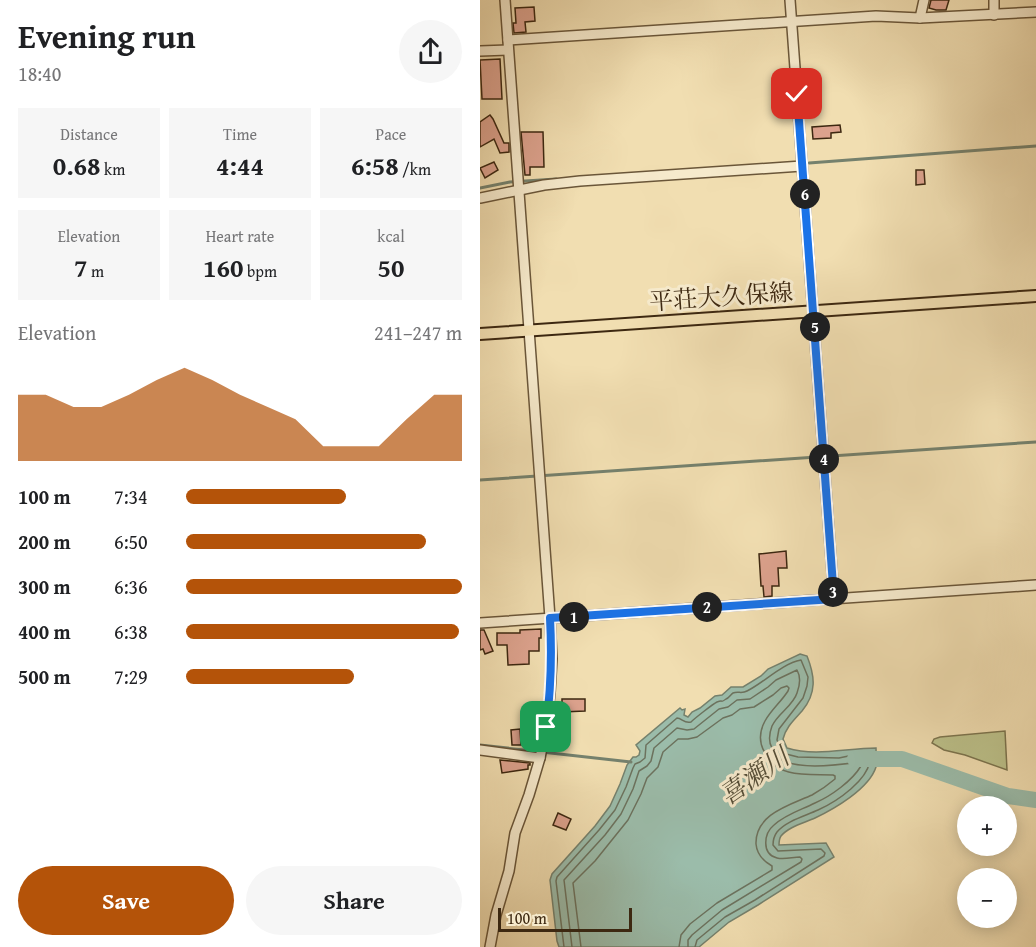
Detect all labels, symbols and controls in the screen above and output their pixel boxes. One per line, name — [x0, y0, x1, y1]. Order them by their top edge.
text: Evening run — [18, 12, 195, 60]
button: share — [399, 20, 462, 83]
text: 18:40 — [18, 59, 61, 88]
pin — [771, 68, 822, 119]
icon: check — [780, 77, 813, 110]
text: Distance — [60, 122, 118, 146]
text: Time — [223, 122, 257, 146]
text: Pace — [376, 122, 406, 146]
text: 0.68 — [53, 146, 101, 185]
text: 4:44 — [216, 146, 264, 185]
text: 6:58 — [351, 146, 399, 185]
text: km — [101, 157, 125, 181]
text: /km — [399, 157, 431, 181]
pin: 6 — [790, 179, 820, 209]
text: 6 — [801, 182, 809, 206]
text: Elevation — [58, 224, 120, 248]
text: Heart rate — [206, 224, 274, 248]
text: kcal — [377, 224, 405, 248]
text: 7 — [74, 248, 87, 287]
text: 160 — [203, 248, 243, 287]
text: 50 — [378, 248, 404, 287]
text: m — [87, 259, 104, 283]
text: bpm — [243, 259, 277, 283]
street label: 平荘大久保線 — [648, 274, 794, 319]
pin: 5 — [800, 312, 830, 342]
text: 5 — [811, 315, 819, 339]
text: Elevation — [18, 318, 96, 347]
text: 241–247 m — [374, 318, 462, 347]
pin: 4 — [809, 444, 839, 474]
text: 4 — [820, 447, 828, 471]
text: 100 m — [18, 482, 71, 511]
text: 7:34 — [114, 482, 148, 511]
text: 200 m — [18, 527, 71, 556]
text: 6:50 — [114, 527, 148, 556]
text: 300 m — [18, 572, 71, 601]
text: 6:36 — [114, 572, 148, 601]
pin: 3 — [818, 577, 848, 607]
text: 3 — [829, 580, 837, 604]
pin: 2 — [692, 592, 722, 622]
text: 2 — [703, 595, 711, 619]
pin: 1 — [559, 602, 589, 632]
text: 1 — [570, 605, 578, 629]
text: 400 m — [18, 617, 71, 646]
text: 6:38 — [114, 617, 148, 646]
text: 500 m — [18, 662, 71, 691]
text: 7:29 — [114, 662, 148, 691]
pin — [520, 701, 571, 752]
icon: arrive — [529, 710, 562, 743]
water label: 喜瀬川 — [711, 736, 799, 814]
map controls — [957, 796, 1017, 928]
button: + — [957, 796, 1017, 856]
button: Save — [18, 866, 234, 935]
button: Share — [246, 866, 462, 935]
button: − — [957, 868, 1017, 928]
scale bar — [498, 905, 632, 932]
text: 100 m — [507, 906, 547, 930]

